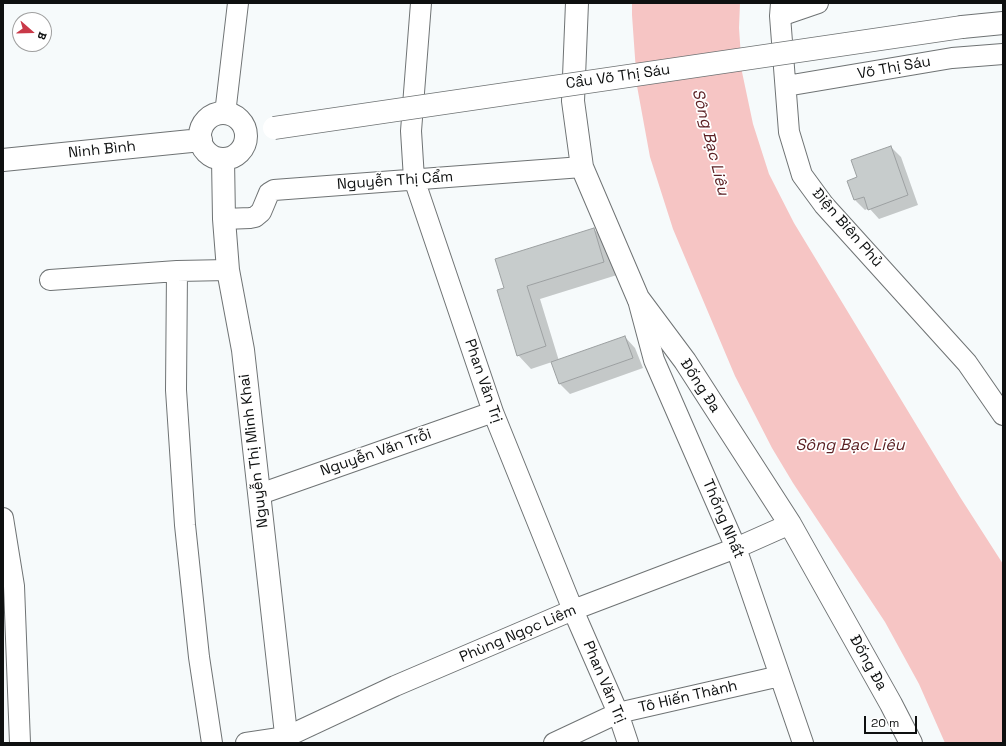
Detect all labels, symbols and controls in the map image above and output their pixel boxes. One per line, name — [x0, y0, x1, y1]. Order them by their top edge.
north arrow — [12, 12, 52, 52]
text: B — [35, 30, 50, 42]
street label: Võ Thị Sáu — [856, 53, 932, 83]
street label: Cầu Võ Thị Sáu — [565, 61, 671, 93]
water label: Sông Bạc Liêu — [687, 87, 733, 197]
street label: Ninh Bình — [67, 138, 137, 162]
street label: Nguyễn Thị Cẩm — [336, 168, 454, 194]
street label: Điện Biên Phủ — [808, 185, 886, 271]
street label: Phan Văn Trị — [460, 337, 506, 425]
street label: Đống Đa — [676, 356, 724, 416]
street label: Nguyễn Thị Minh Khai — [236, 373, 272, 529]
street label: Nguyễn Văn Trỗi — [318, 426, 434, 480]
water label: Sông Bạc Liêu — [795, 436, 905, 456]
street label: Thống Nhất — [698, 477, 748, 561]
street label: Phùng Ngọc Liêm — [457, 601, 579, 667]
street label: Đống Đa — [845, 632, 891, 694]
street label: Phan Văn Trị — [579, 638, 629, 726]
street label: Tô Hiến Thành — [637, 677, 739, 717]
scale bar — [866, 708, 919, 734]
text: 20 m — [871, 715, 899, 731]

